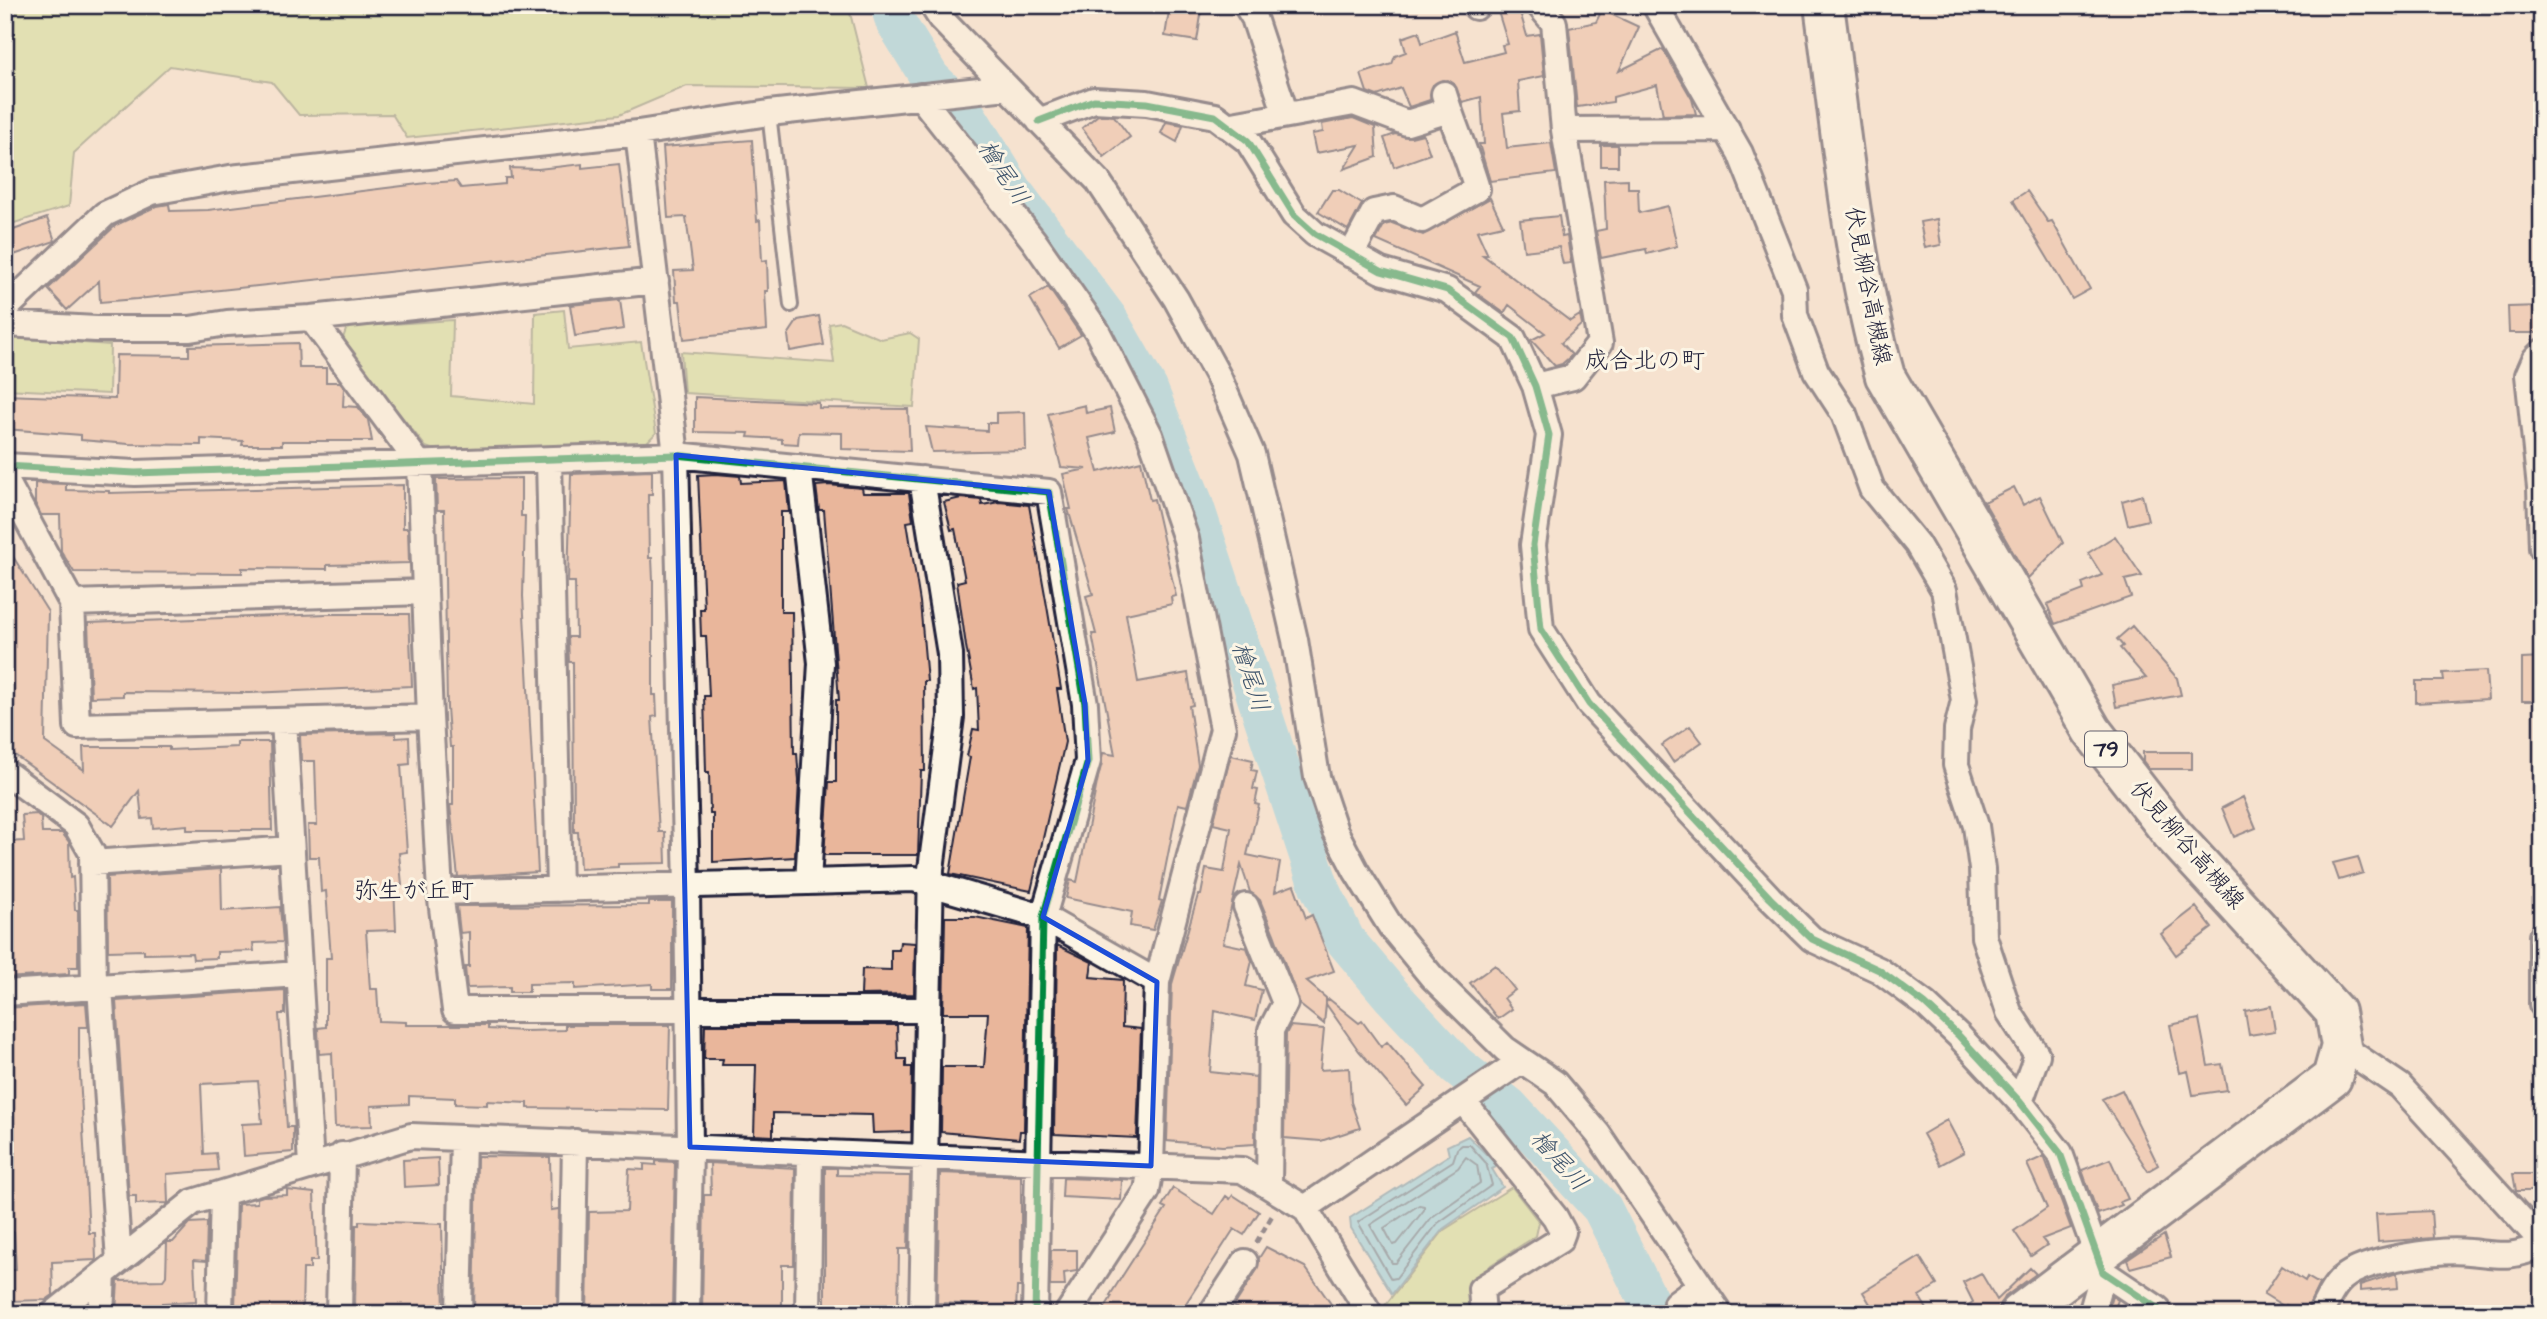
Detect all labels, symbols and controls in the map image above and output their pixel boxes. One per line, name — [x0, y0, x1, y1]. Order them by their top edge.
water label: 檜尾川 — [969, 134, 1037, 212]
street label: 伏見柳谷高槻線 — [1837, 204, 1899, 368]
district label: 成合北の町 — [1585, 344, 1705, 378]
water label: 檜尾川 — [1223, 638, 1277, 716]
road number: 79 — [2085, 732, 2127, 766]
street label: 伏見柳谷高槻線 — [2122, 774, 2252, 916]
district label: 弥生が丘町 — [354, 874, 474, 908]
water label: 檜尾川 — [1522, 1123, 1596, 1199]

